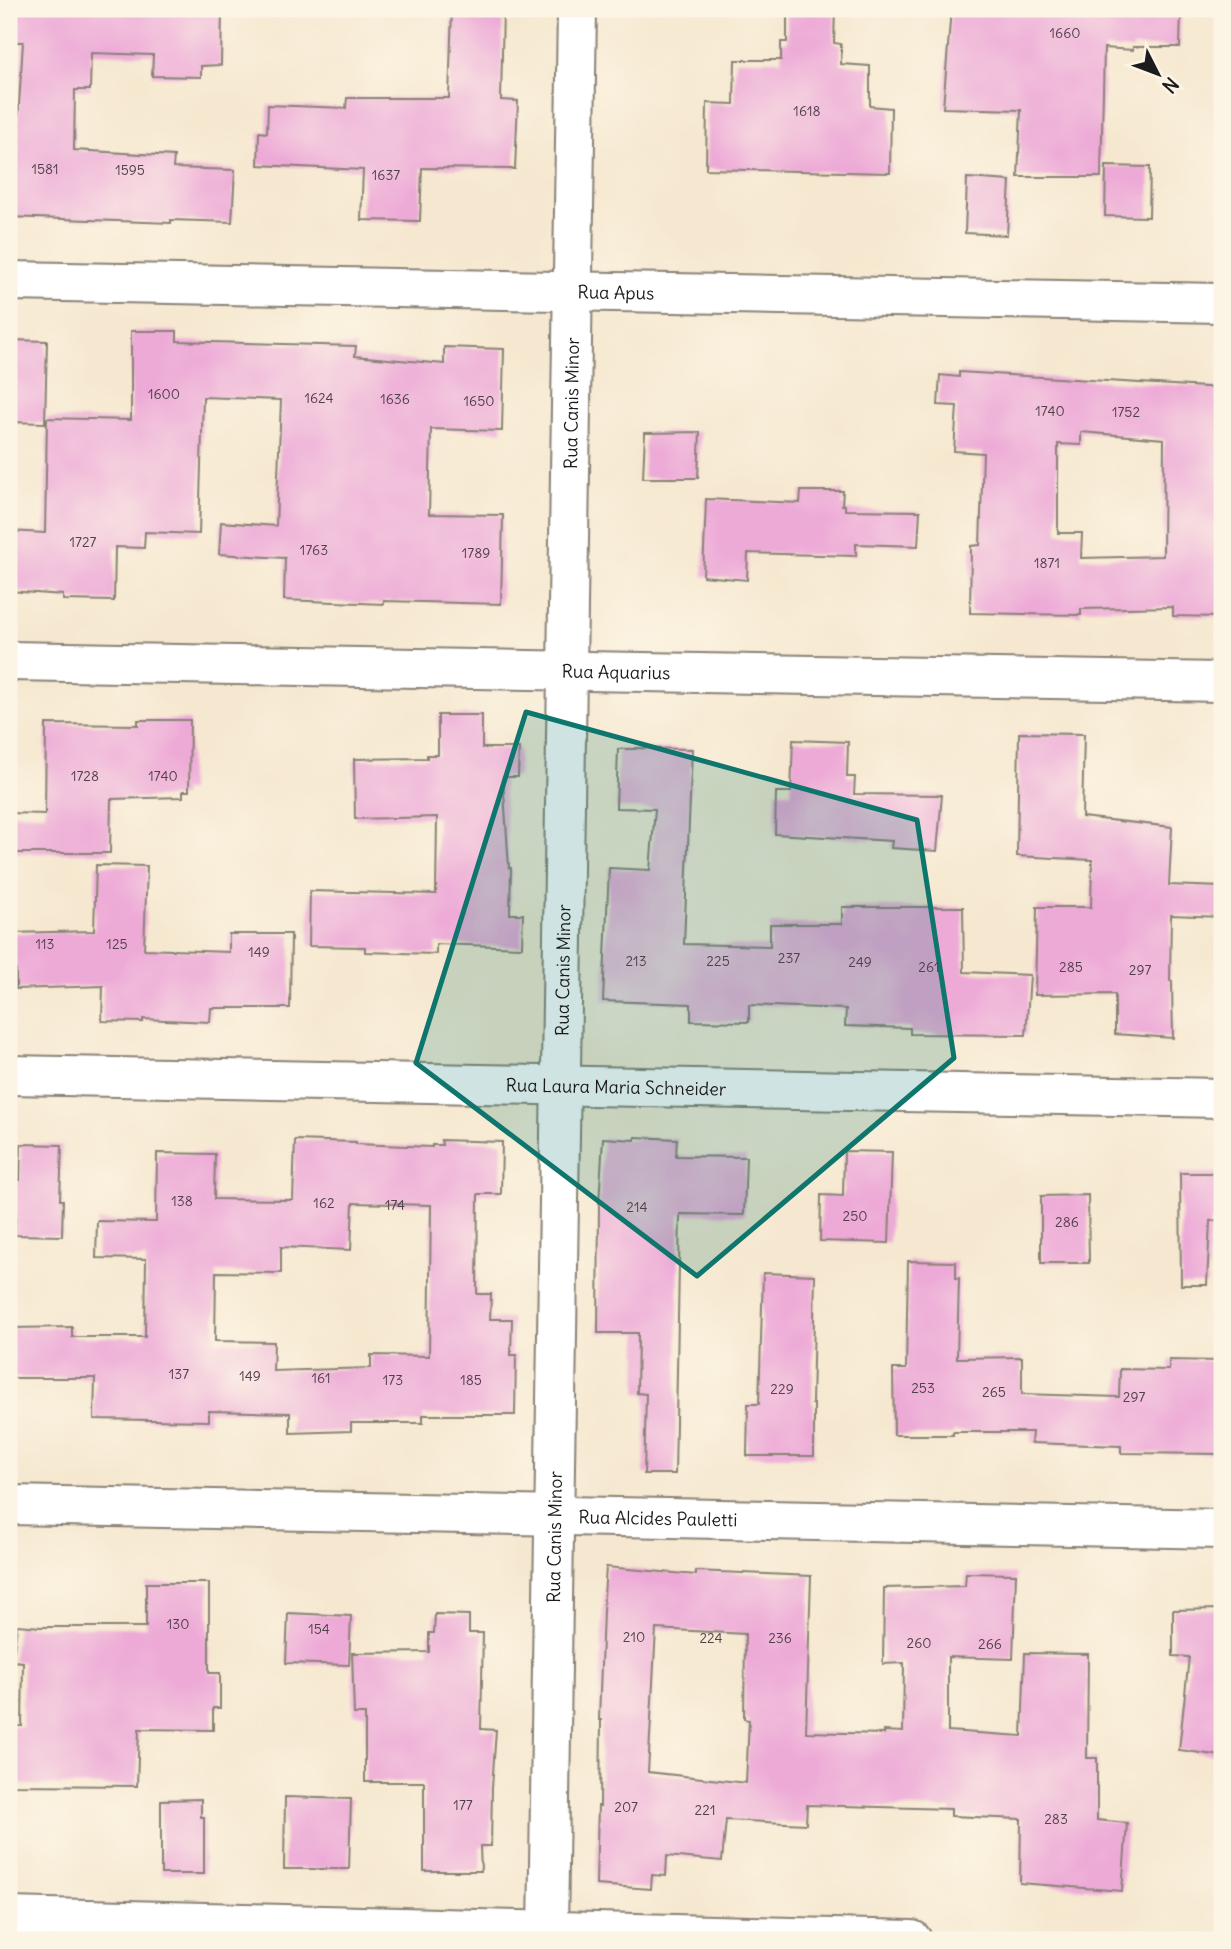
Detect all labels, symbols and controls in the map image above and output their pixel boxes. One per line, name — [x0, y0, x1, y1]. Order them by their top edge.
house number: 1660 — [1050, 24, 1080, 42]
north arrow — [1122, 38, 1192, 108]
text: N — [1157, 72, 1184, 98]
house number: 1618 — [793, 102, 821, 120]
house number: 1581 — [31, 160, 59, 178]
house number: 1595 — [115, 161, 145, 179]
house number: 1637 — [372, 166, 400, 184]
street label: Rua Apus — [577, 280, 655, 304]
street label: Rua Canis Minor — [559, 336, 584, 469]
house number: 1600 — [148, 385, 180, 403]
house number: 1624 — [304, 389, 334, 407]
house number: 1636 — [380, 390, 410, 408]
house number: 1650 — [464, 392, 494, 410]
house number: 1740 — [1035, 402, 1065, 420]
house number: 1752 — [1112, 403, 1140, 421]
house number: 1727 — [70, 533, 97, 551]
house number: 1763 — [300, 541, 328, 559]
house number: 1789 — [462, 544, 490, 562]
house number: 1871 — [1034, 554, 1060, 572]
street label: Rua Aquarius — [561, 659, 670, 684]
house number: 1728 — [71, 767, 99, 785]
house number: 1740 — [148, 767, 178, 785]
street label: Rua Canis Minor — [550, 903, 575, 1036]
house number: 113 — [35, 935, 55, 953]
house number: 125 — [106, 935, 128, 953]
house number: 149 — [248, 943, 270, 961]
house number: 237 — [778, 949, 800, 967]
house number: 213 — [625, 952, 647, 970]
house number: 225 — [706, 952, 730, 970]
house number: 249 — [848, 953, 872, 971]
house number: 261 — [918, 958, 940, 976]
house number: 285 — [1059, 958, 1083, 976]
house number: 297 — [1129, 961, 1151, 979]
street label: Rua Laura Maria Schneider — [505, 1073, 727, 1100]
house number: 138 — [171, 1192, 193, 1210]
house number: 162 — [313, 1194, 335, 1212]
house number: 174 — [385, 1196, 405, 1214]
house number: 214 — [626, 1198, 648, 1216]
house number: 250 — [843, 1207, 867, 1225]
house number: 286 — [1055, 1213, 1079, 1231]
house number: 137 — [169, 1365, 189, 1383]
house number: 149 — [239, 1367, 261, 1385]
house number: 161 — [311, 1369, 331, 1387]
house number: 173 — [383, 1371, 403, 1389]
house number: 185 — [460, 1371, 482, 1389]
house number: 253 — [911, 1379, 935, 1397]
house number: 229 — [770, 1380, 794, 1398]
house number: 265 — [982, 1383, 1006, 1401]
house number: 297 — [1123, 1388, 1145, 1406]
street label: Rua Canis Minor — [541, 1470, 566, 1603]
street label: Rua Alcides Pauletti — [578, 1505, 738, 1531]
house number: 130 — [167, 1615, 189, 1633]
house number: 154 — [308, 1620, 330, 1638]
house number: 210 — [623, 1628, 645, 1646]
house number: 224 — [699, 1629, 723, 1647]
house number: 236 — [768, 1629, 792, 1647]
house number: 260 — [907, 1634, 931, 1652]
house number: 266 — [978, 1635, 1002, 1653]
house number: 177 — [453, 1796, 473, 1814]
house number: 207 — [614, 1798, 638, 1816]
house number: 221 — [695, 1801, 715, 1819]
house number: 283 — [1044, 1810, 1068, 1828]

